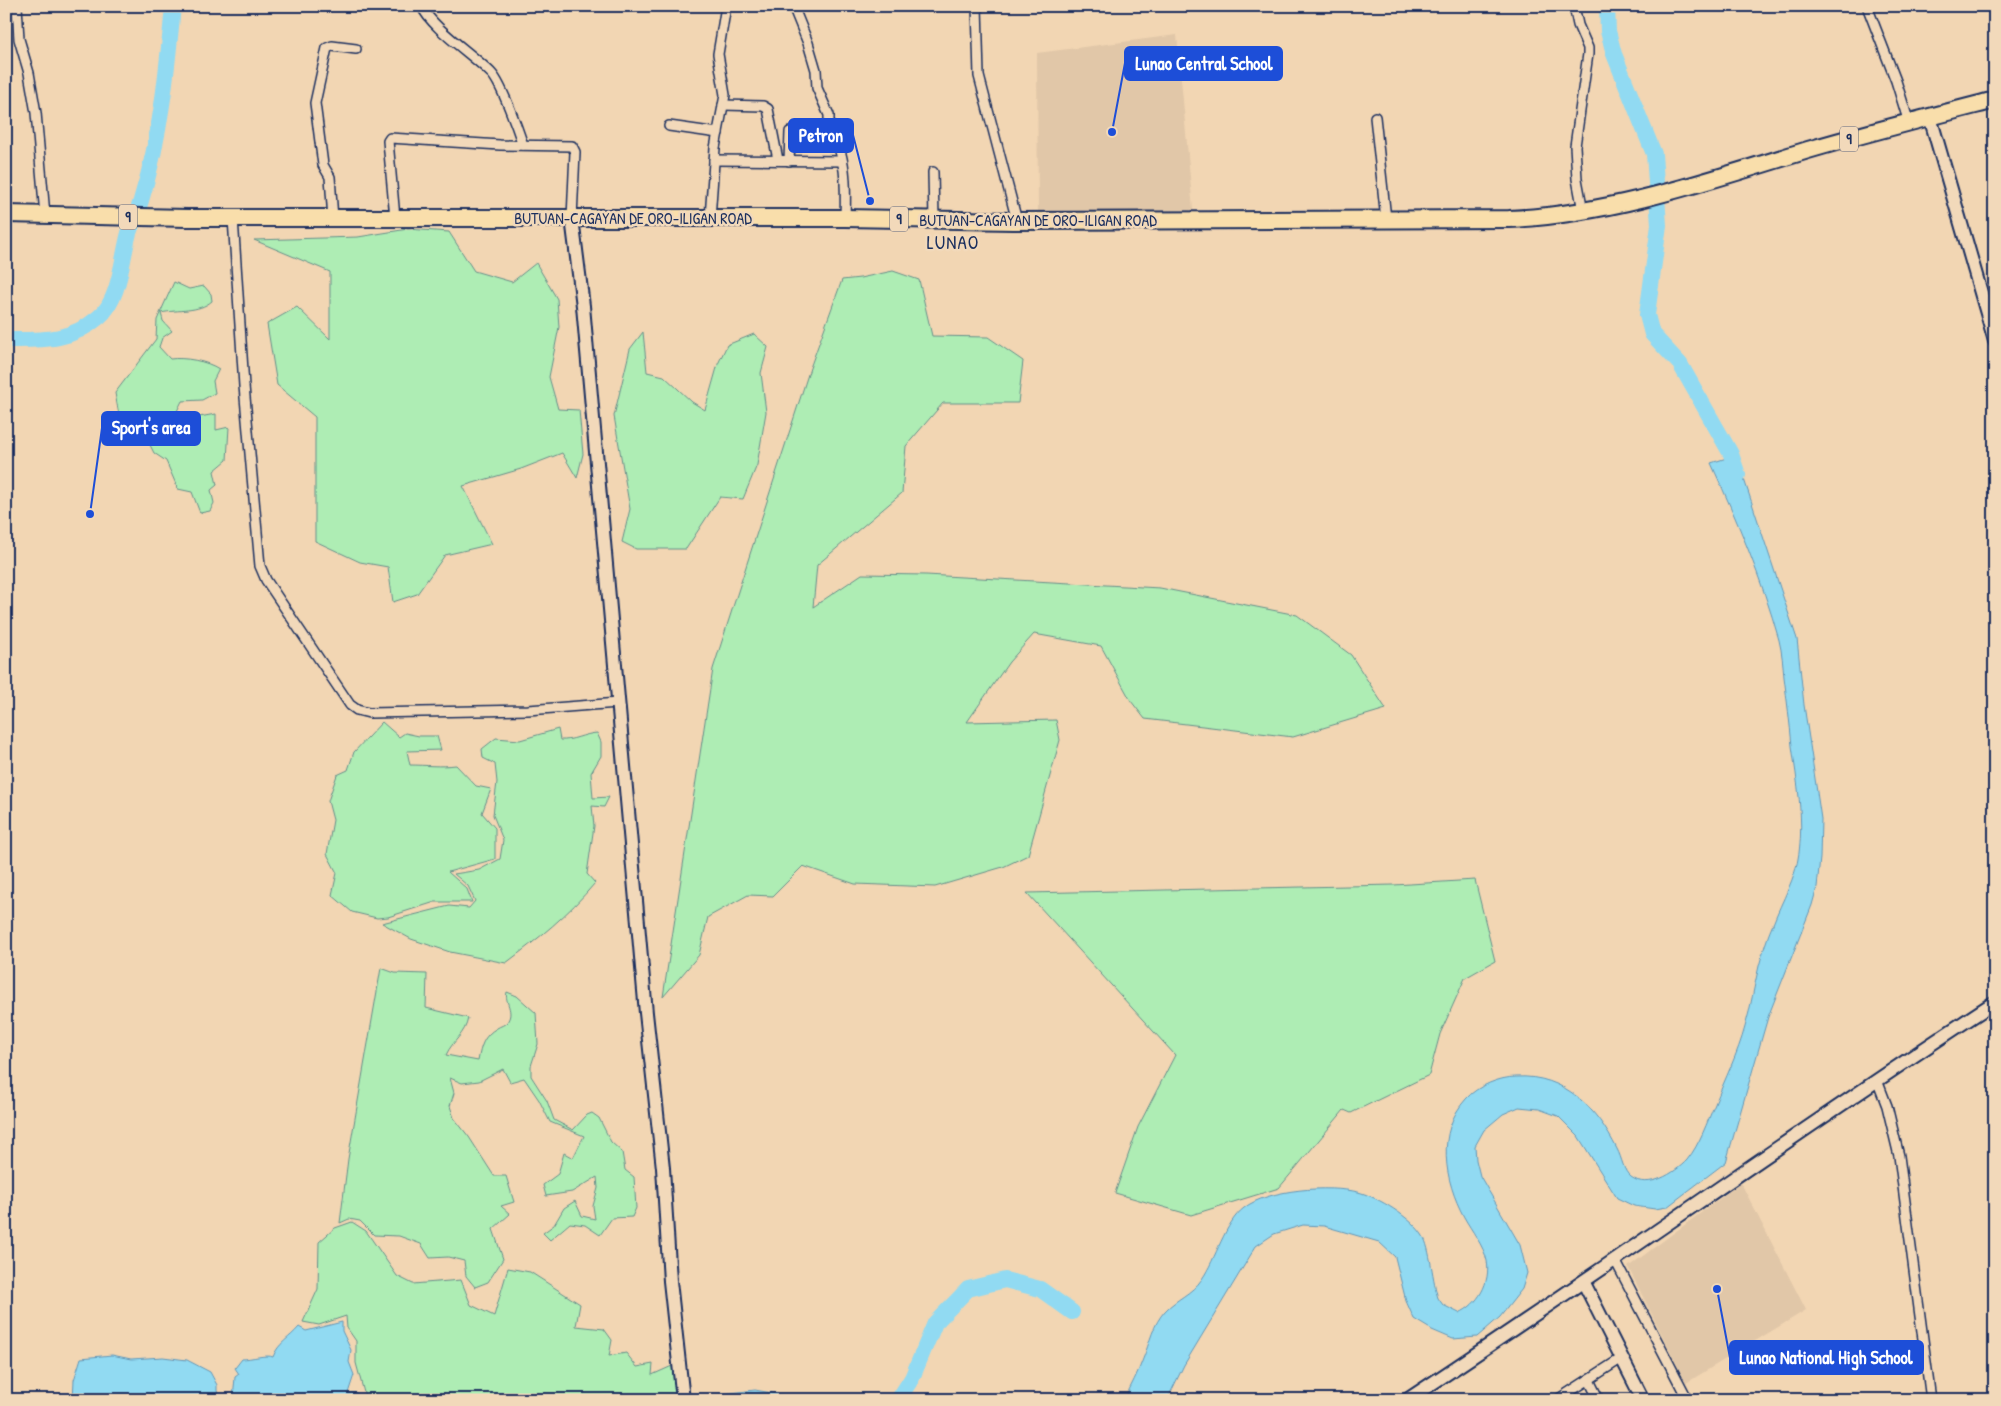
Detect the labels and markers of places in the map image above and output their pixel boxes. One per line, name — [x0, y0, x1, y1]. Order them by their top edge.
callout: Lunao Central School — [1125, 47, 1282, 80]
callout: Petron — [789, 119, 853, 152]
callout: Sport's area — [102, 412, 200, 445]
callout: Lunao National High School — [1730, 1341, 1923, 1374]

